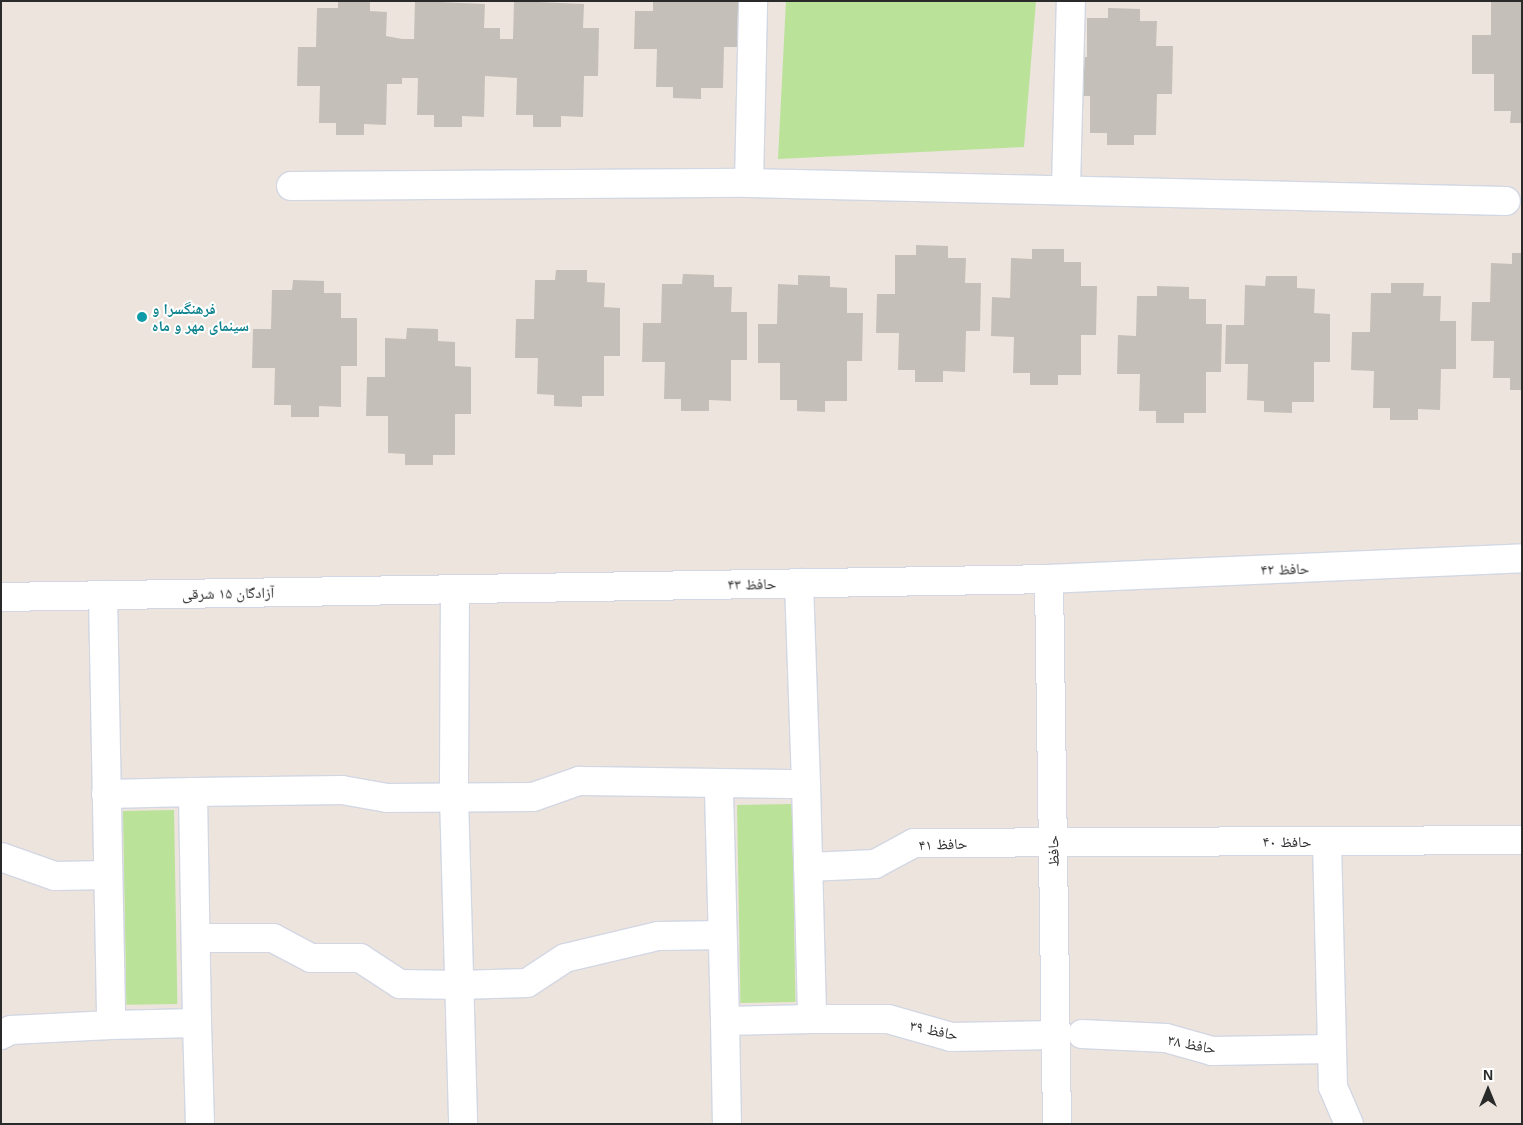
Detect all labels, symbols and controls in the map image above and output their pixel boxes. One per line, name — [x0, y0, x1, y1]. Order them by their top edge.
place label: فرهنگسرا و سینمای مهر و ماه — [152, 299, 249, 334]
marker: فرهنگسرا و سینمای مهر و ماه — [136, 311, 148, 323]
street label: حافظ ۴۲ — [1260, 559, 1310, 579]
street label: حافظ ۴۳ — [727, 575, 777, 593]
street label: آزادگان ۱۵ شرقی — [182, 583, 274, 603]
street label: حافظ ۴۰ — [1263, 833, 1311, 851]
street label: حافظ ۴۱ — [918, 834, 968, 854]
street label: حافظ — [1044, 835, 1062, 867]
street label: حافظ ۳۹ — [908, 1016, 960, 1044]
street label: حافظ ۳۸ — [1166, 1031, 1218, 1057]
north arrow — [1463, 1065, 1513, 1115]
text: N — [1483, 1067, 1493, 1083]

